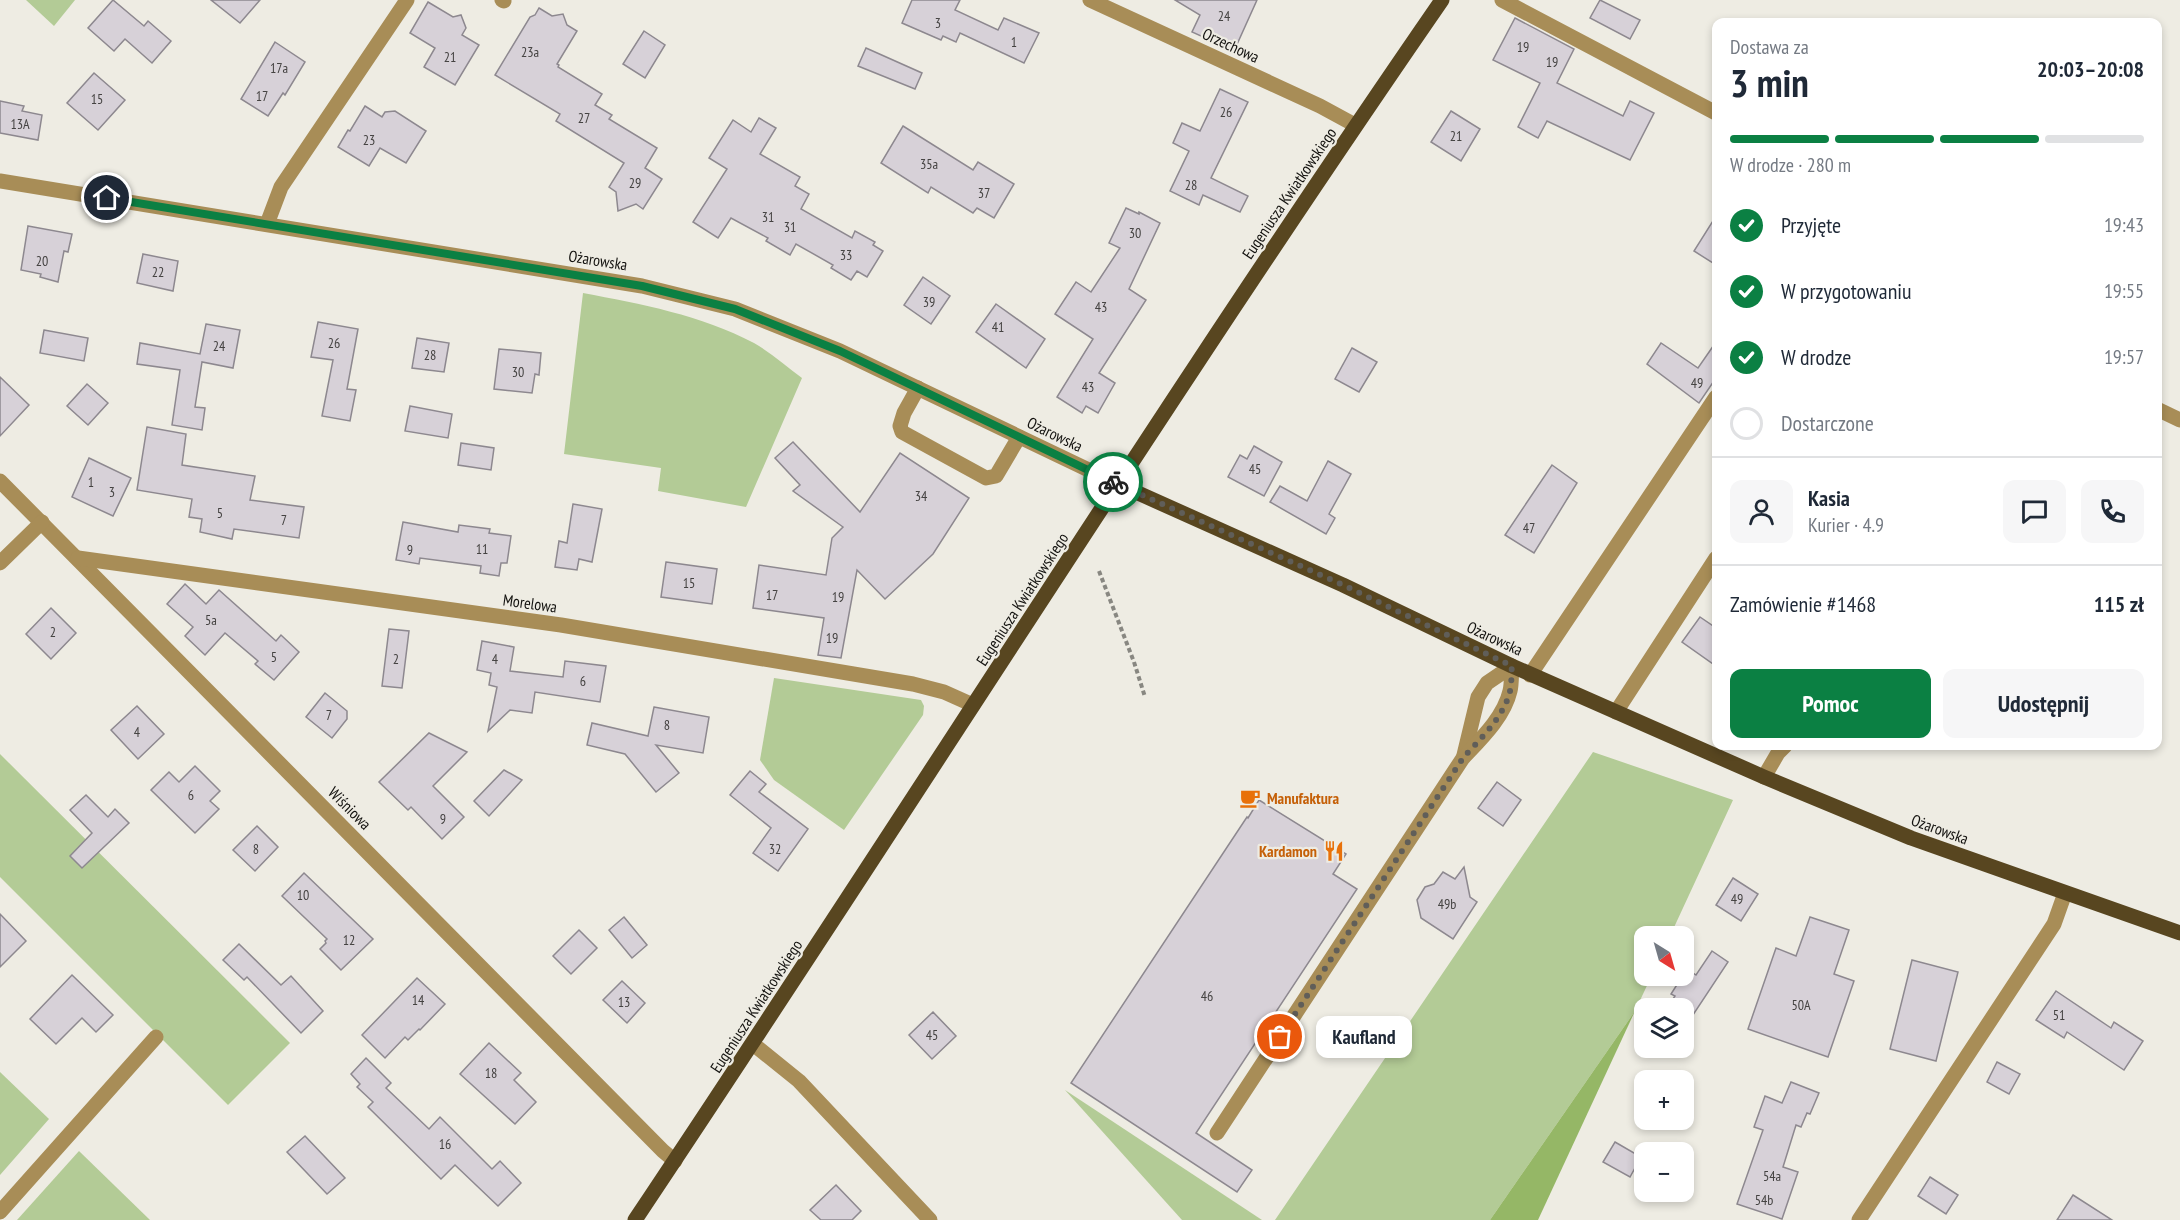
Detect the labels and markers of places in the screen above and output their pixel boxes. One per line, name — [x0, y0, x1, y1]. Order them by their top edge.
pin — [81, 172, 132, 223]
cafe icon: Manufaktura — [1238, 786, 1262, 810]
place label: Manufaktura — [1267, 788, 1340, 808]
restaurant icon: Kardamon — [1322, 839, 1346, 863]
place label: Kardamon — [1259, 841, 1317, 861]
pin — [1254, 1011, 1305, 1062]
callout: Kaufland — [1316, 1016, 1412, 1058]

